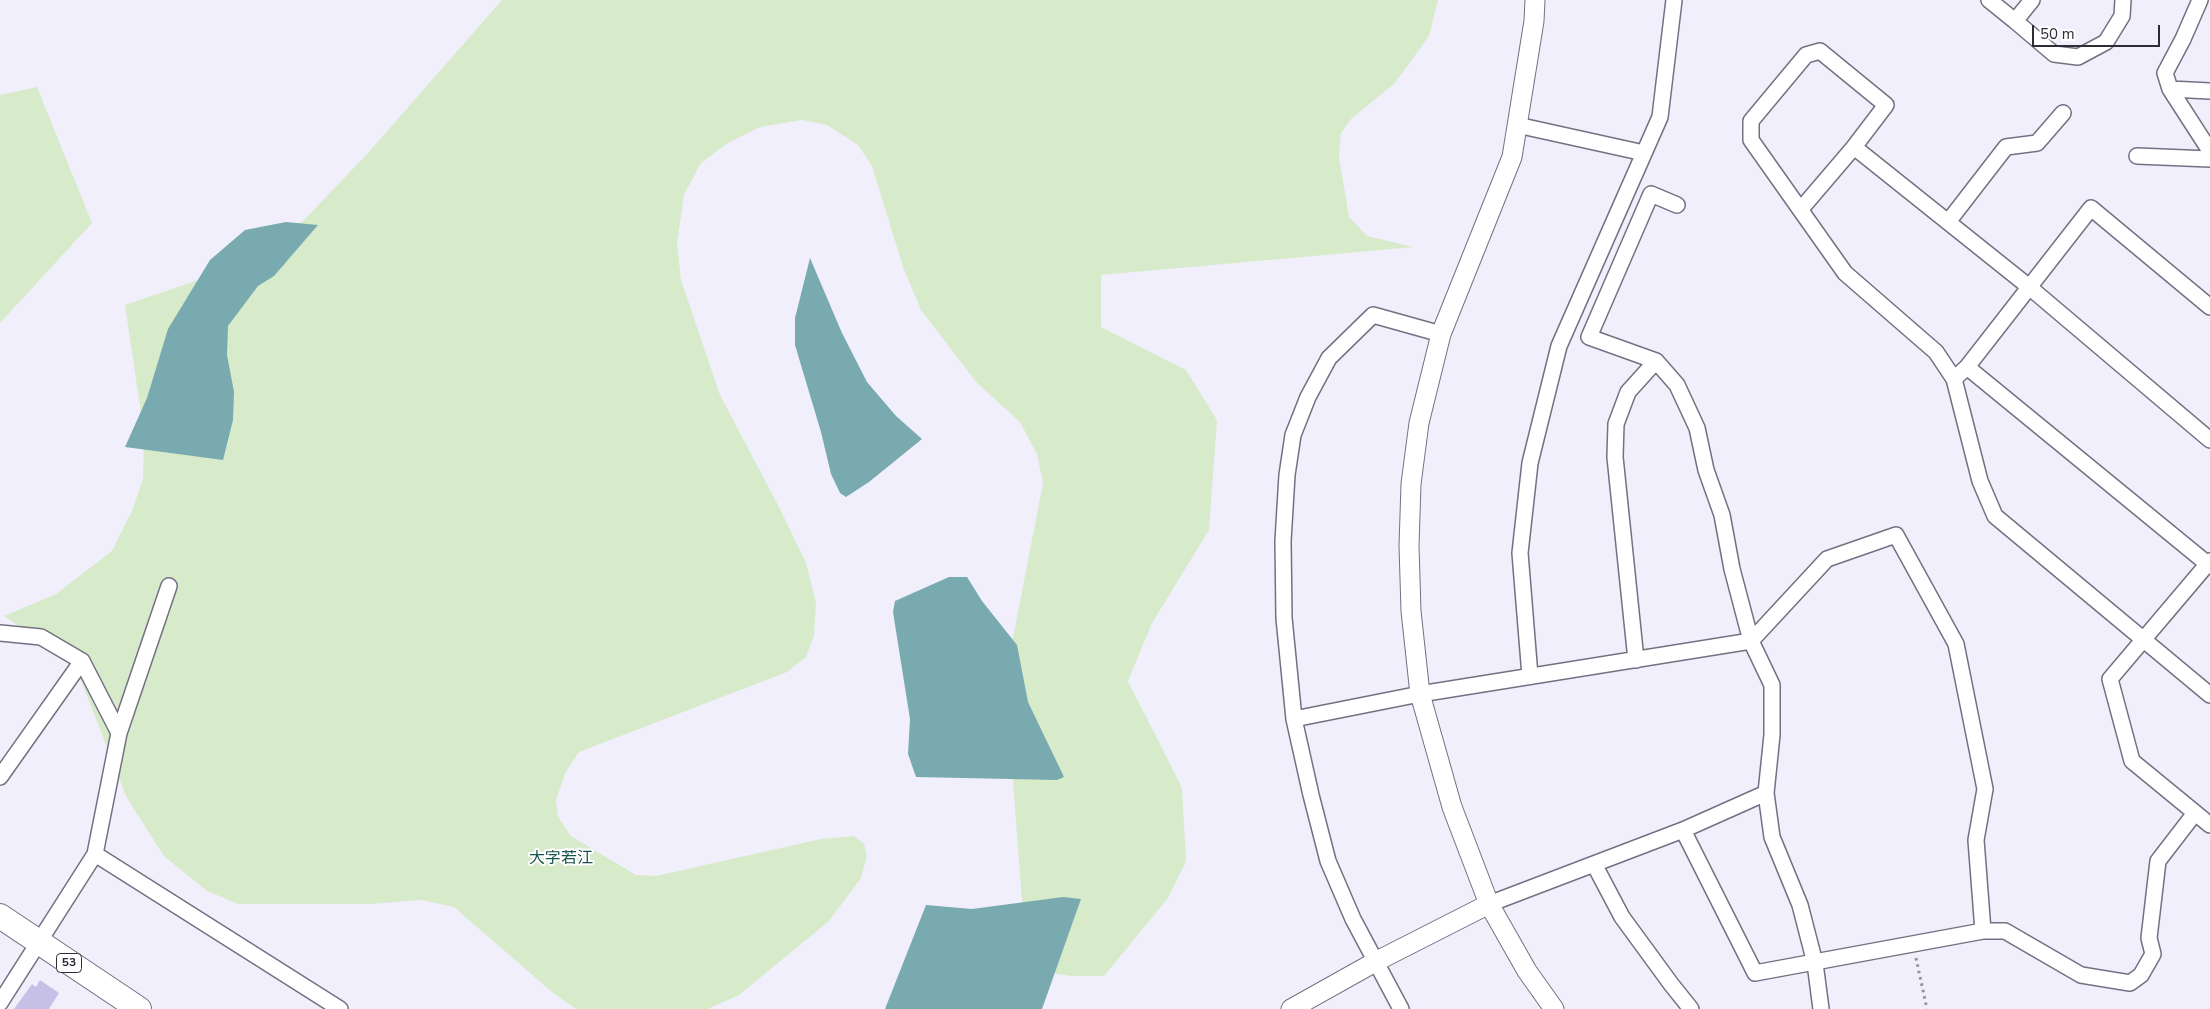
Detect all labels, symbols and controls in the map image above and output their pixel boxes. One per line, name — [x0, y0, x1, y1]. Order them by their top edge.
scale bar — [2035, 15, 2162, 47]
text: 50 m — [2040, 24, 2075, 44]
district label: 大字若江 — [529, 849, 593, 869]
road number: 53 — [56, 954, 82, 972]

